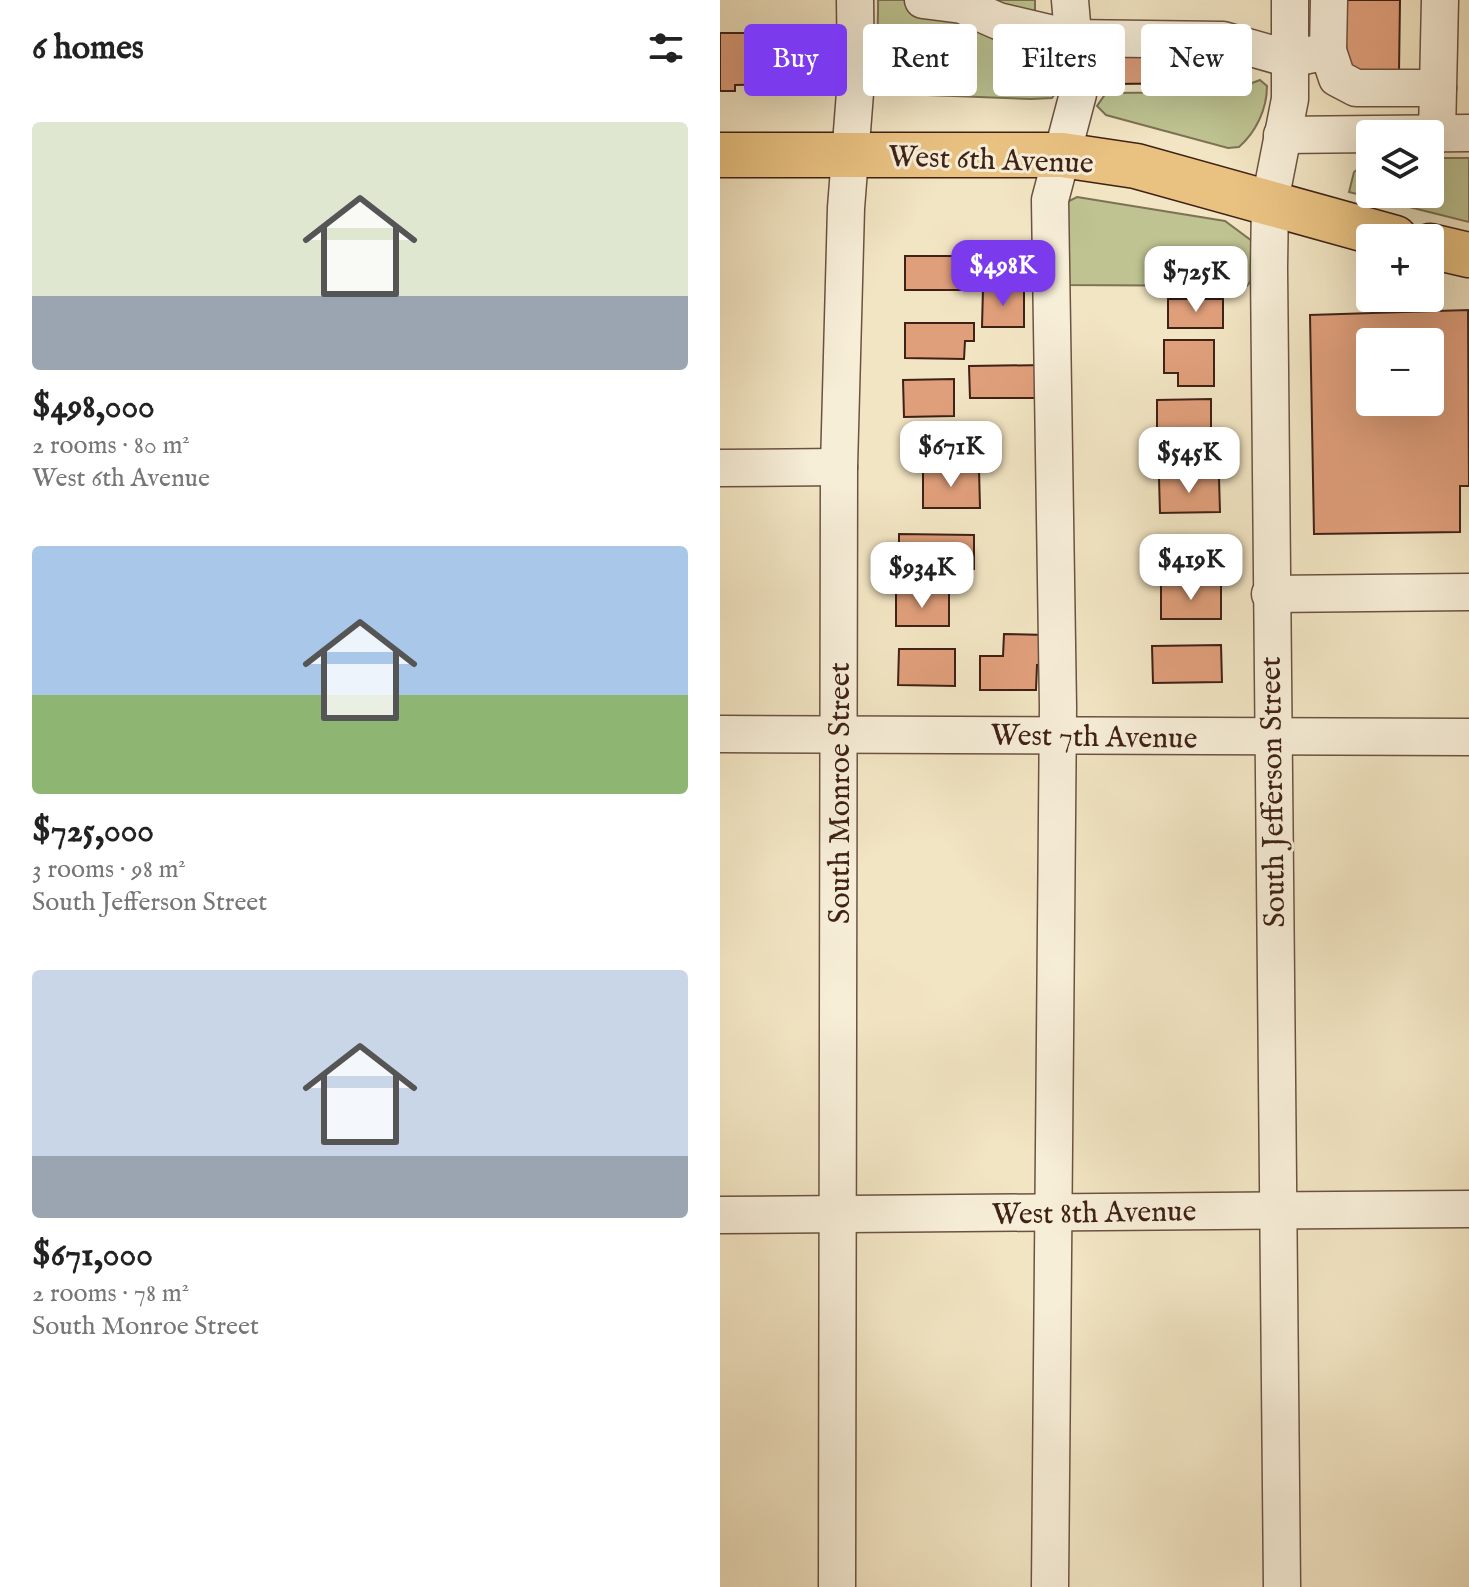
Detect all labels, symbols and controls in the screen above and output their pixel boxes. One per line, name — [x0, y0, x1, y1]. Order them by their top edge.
chip: Buy — [744, 24, 847, 96]
chip: Rent — [863, 24, 977, 96]
chip: Filters — [993, 24, 1125, 96]
chip: New — [1141, 24, 1252, 96]
icon: filters — [644, 26, 688, 70]
text: 6 homes — [32, 27, 144, 70]
map controls — [1356, 120, 1444, 416]
button: layers — [1356, 120, 1444, 208]
street label: West 6th Avenue — [888, 138, 1094, 184]
icon: home — [288, 174, 432, 318]
button: + — [1356, 224, 1444, 312]
pin: $498K — [947, 240, 1059, 308]
pin: $725K — [1140, 246, 1252, 314]
text: $498K — [969, 249, 1037, 282]
text: $725K — [1163, 255, 1229, 288]
button: − — [1356, 328, 1444, 416]
text: $498,000 — [32, 386, 155, 429]
pin: $671K — [895, 421, 1007, 489]
pin: $545K — [1133, 427, 1245, 495]
text: 2 rooms · 80 m² — [32, 429, 190, 462]
text: $671K — [918, 430, 984, 463]
text: $545K — [1157, 436, 1221, 469]
text: West 6th Avenue — [32, 462, 210, 495]
pin: $419K — [1135, 534, 1247, 602]
pin: $934K — [866, 542, 978, 610]
text: $419K — [1158, 543, 1224, 576]
text: $934K — [888, 551, 956, 584]
icon: home — [288, 598, 432, 742]
street label: South Jefferson Street — [1253, 656, 1295, 928]
street label: South Monroe Street — [822, 662, 860, 924]
street label: West 7th Avenue — [990, 717, 1198, 759]
text: $725,000 — [32, 810, 154, 853]
text: 3 rooms · 98 m² — [32, 853, 186, 886]
text: South Jefferson Street — [32, 886, 267, 919]
icon: home — [288, 1022, 432, 1166]
street label: West 8th Avenue — [991, 1193, 1197, 1235]
text: $671,000 — [32, 1234, 153, 1277]
text: 2 rooms · 78 m² — [32, 1277, 189, 1310]
text: South Monroe Street — [32, 1310, 259, 1343]

